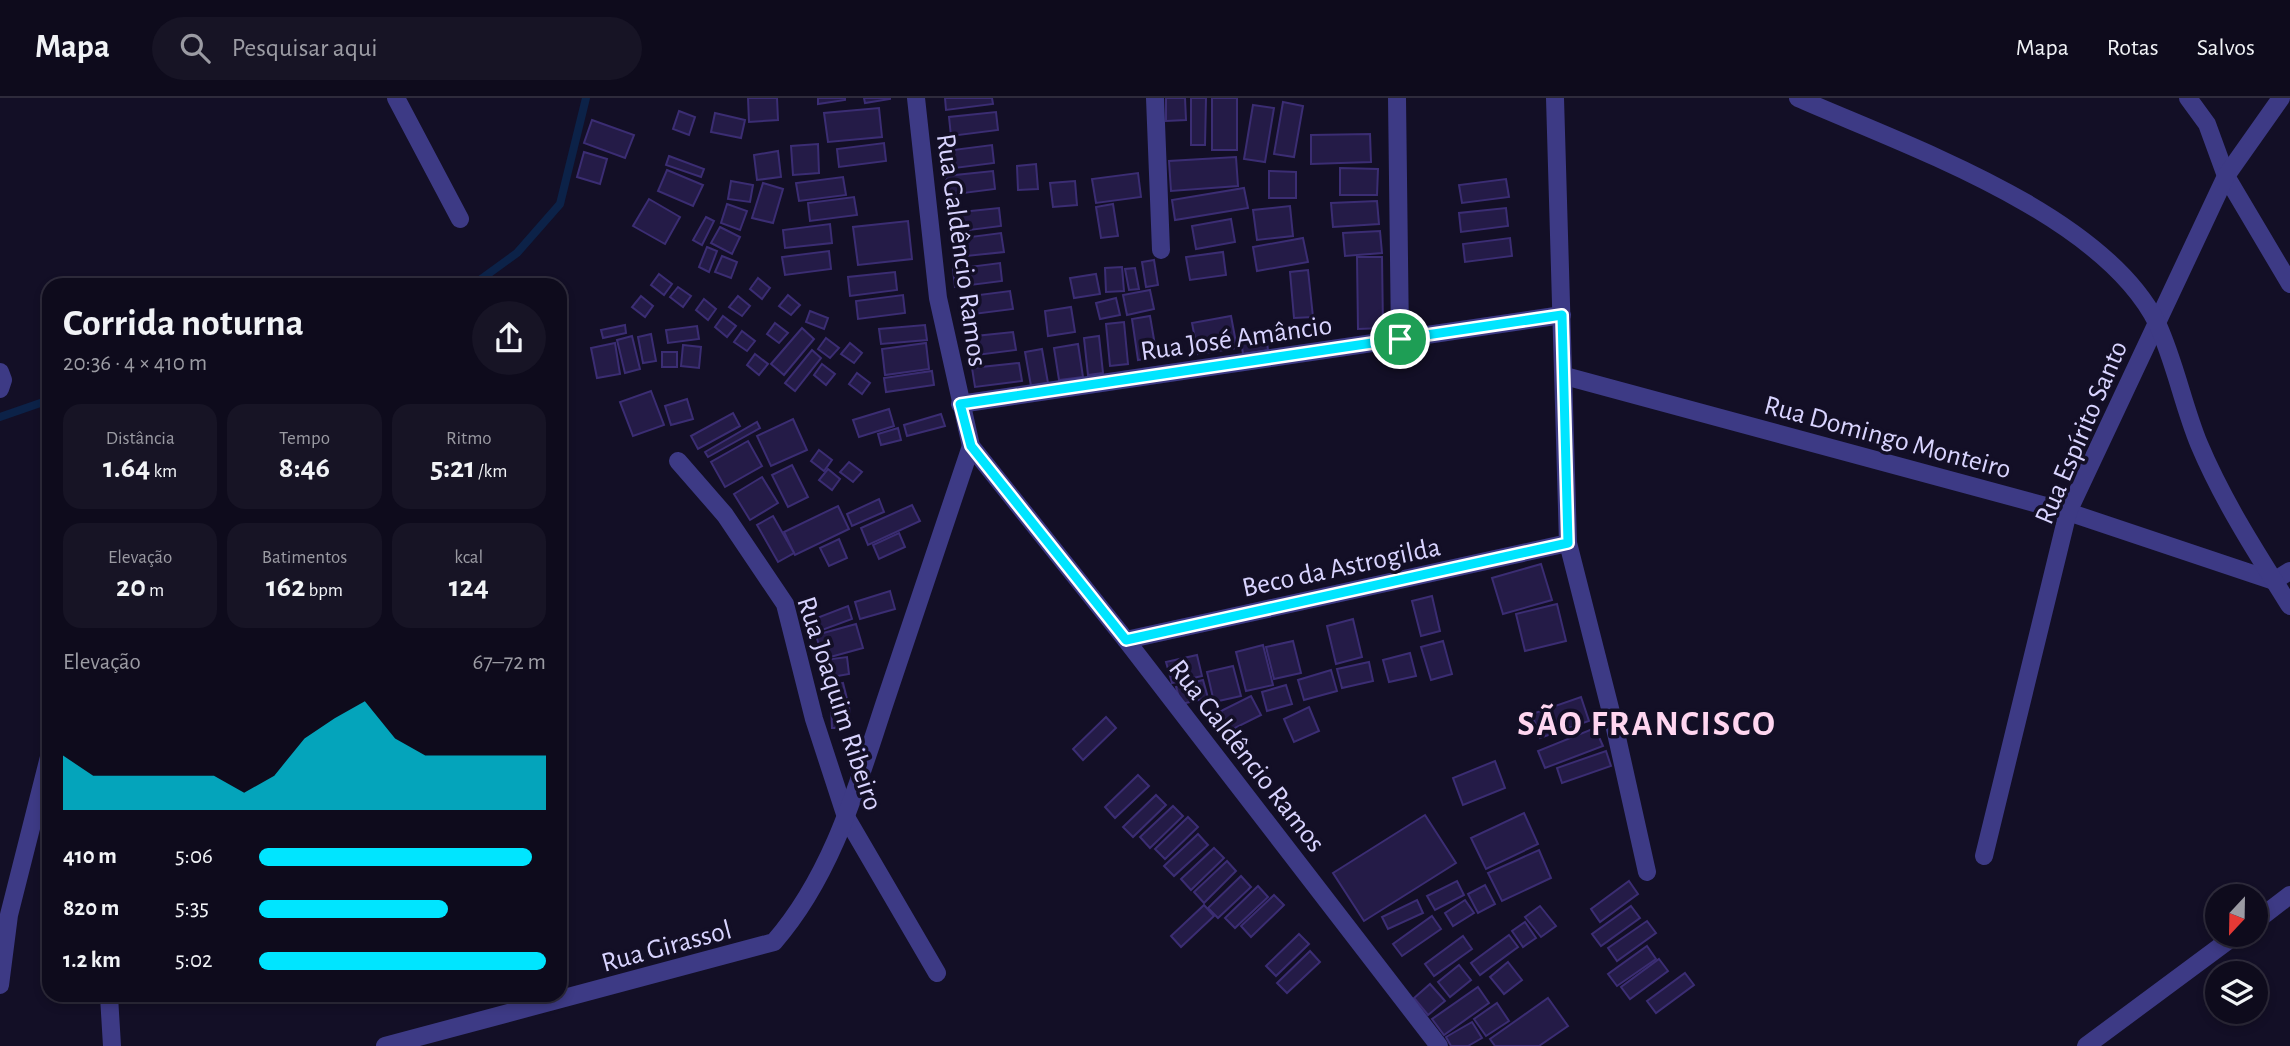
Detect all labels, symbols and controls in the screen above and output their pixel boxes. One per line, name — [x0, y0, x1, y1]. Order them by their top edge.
search box — [152, 17, 642, 80]
icon: search — [176, 29, 214, 67]
text: Mapa — [35, 31, 110, 64]
text: Pesquisar aqui — [232, 35, 378, 61]
text: Mapa — [2016, 36, 2069, 60]
text: Rotas — [2107, 36, 2159, 60]
text: Salvos — [2197, 36, 2255, 60]
street label: Rua Galdêncio Ramos — [931, 132, 991, 369]
button: share — [472, 301, 546, 375]
text: Corrida noturna — [63, 305, 304, 343]
pin — [1370, 309, 1430, 369]
street label: Rua José Amâncio — [1139, 312, 1334, 366]
icon: arrive — [1381, 320, 1419, 358]
street label: Rua Espírito Santo — [2031, 337, 2133, 529]
text: 20:36 · 4 × 410 m — [63, 352, 207, 375]
street label: Rua Domingo Monteiro — [1761, 391, 2014, 484]
text: Distância — [106, 429, 175, 448]
text: Tempo — [279, 429, 330, 448]
text: Ritmo — [446, 429, 492, 448]
text: 1.64 — [103, 453, 150, 483]
text: 8:46 — [279, 453, 330, 483]
text: 5:21 — [430, 453, 475, 483]
text: km — [150, 462, 177, 481]
text: /km — [475, 462, 507, 481]
street label: Beco da Astrogilda — [1240, 533, 1443, 603]
text: Elevação — [108, 548, 172, 567]
text: Batimentos — [262, 548, 347, 567]
text: kcal — [454, 548, 483, 567]
text: 20 — [116, 572, 146, 602]
text: 162 — [266, 572, 305, 602]
text: 124 — [449, 572, 489, 602]
text: m — [146, 581, 164, 600]
text: bpm — [305, 581, 343, 600]
street label: Rua Joaquim Ribeiro — [791, 593, 887, 814]
text: Elevação — [63, 651, 141, 674]
text: 67–72 m — [472, 651, 546, 674]
street label: Rua Galdêncio Ramos — [1163, 655, 1330, 857]
district label: SÃO FRANCISCO — [1517, 703, 1777, 742]
text: 410 m — [63, 845, 117, 868]
text: 5:06 — [175, 845, 213, 868]
north arrow — [2205, 884, 2268, 947]
map controls — [2205, 884, 2268, 1024]
text: 820 m — [63, 897, 119, 920]
text: 5:35 — [175, 897, 209, 920]
street label: Rua Girassol — [598, 916, 735, 978]
text: 1.2 km — [63, 949, 121, 972]
text: 5:02 — [175, 949, 213, 972]
button: layers — [2205, 961, 2268, 1024]

